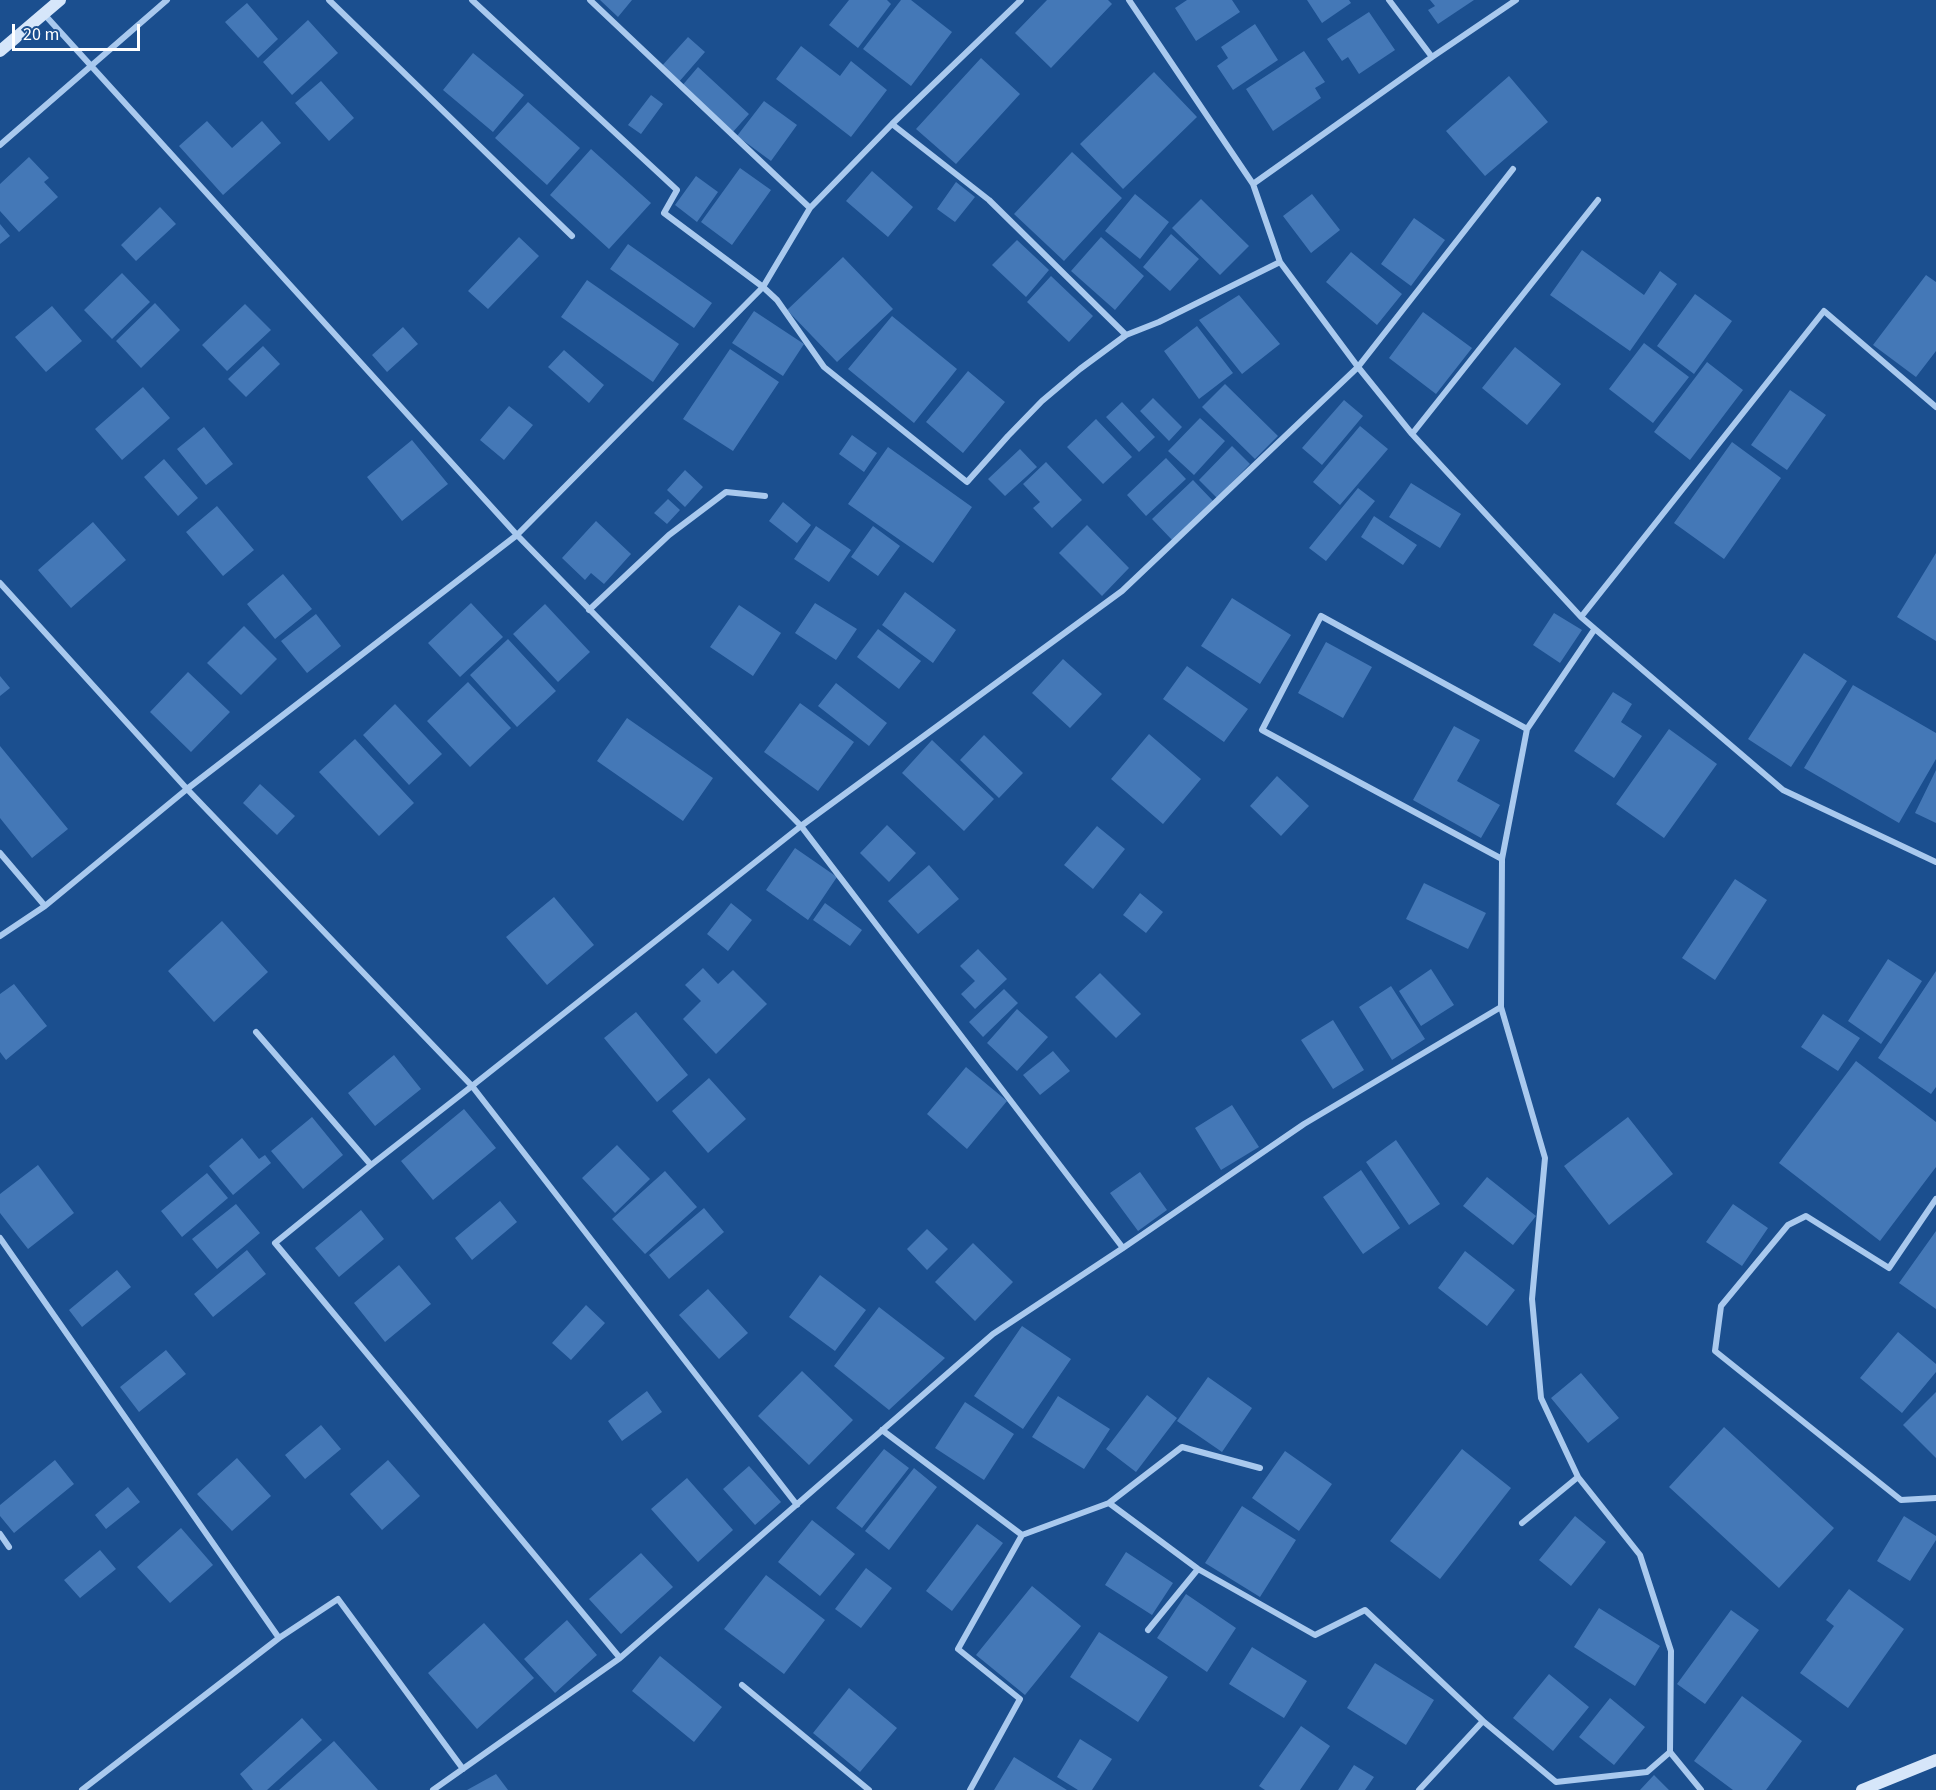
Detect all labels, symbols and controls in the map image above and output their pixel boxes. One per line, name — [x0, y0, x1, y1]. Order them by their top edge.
scale bar — [15, 12, 142, 50]
text: 20 m — [23, 22, 59, 47]

